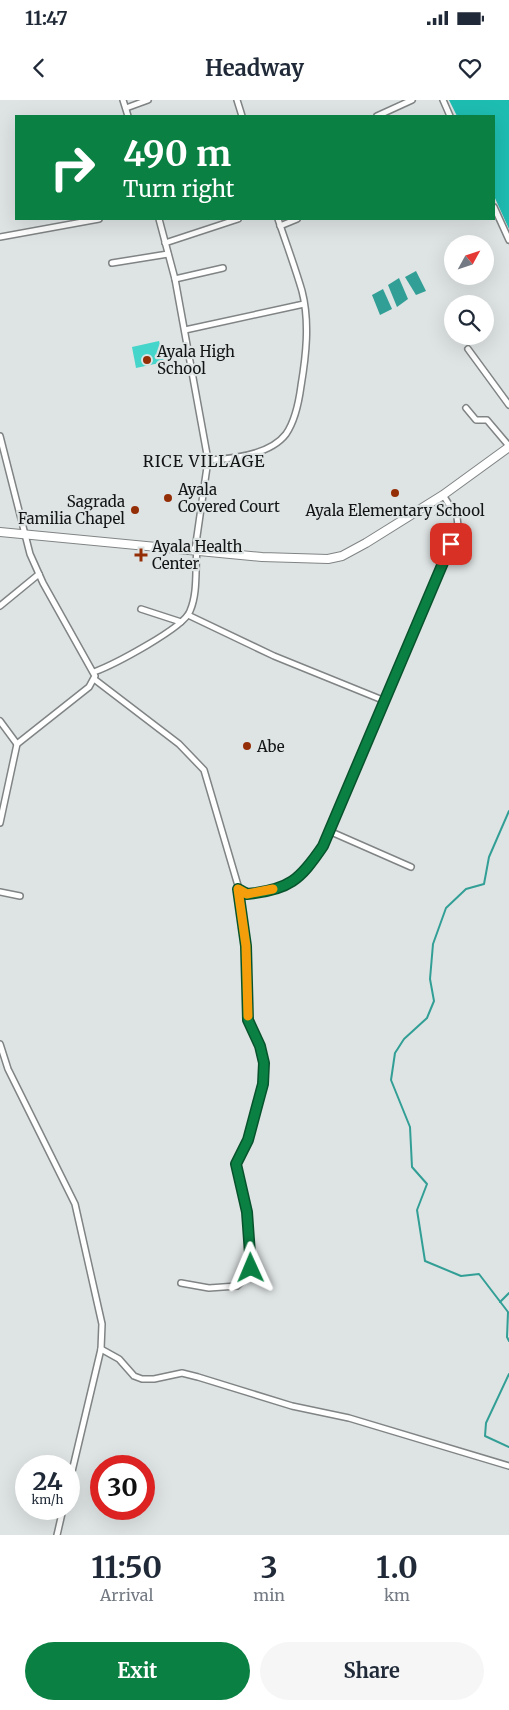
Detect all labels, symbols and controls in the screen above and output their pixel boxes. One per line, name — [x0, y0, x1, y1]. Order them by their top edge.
text: 11:47 — [25, 6, 68, 30]
icon: back — [25, 54, 53, 82]
text: Headway — [205, 54, 304, 82]
icon: heart — [456, 54, 484, 82]
text: 490 m — [123, 132, 231, 176]
icon: right — [40, 135, 105, 200]
text: Turn right — [123, 175, 234, 203]
north arrow — [444, 235, 494, 285]
map controls — [444, 235, 494, 345]
button: search — [444, 295, 494, 345]
place label: Ayala High School — [156, 342, 235, 378]
marker: Ayala High School — [141, 354, 153, 366]
district label: RICE VILLAGE — [143, 451, 265, 471]
place label: Ayala Covered Court — [177, 480, 280, 516]
marker: Ayala Elementary School — [389, 487, 401, 499]
place label: Sagrada Familia Chapel — [18, 492, 125, 528]
marker: Ayala Covered Court — [162, 492, 174, 504]
place label: Ayala Elementary School — [304, 501, 485, 520]
marker: Sagrada Familia Chapel — [129, 504, 141, 516]
pin — [430, 523, 472, 565]
icon: arrive — [437, 530, 465, 558]
place label: Ayala Health Center — [151, 537, 242, 573]
marker: Ayala Health Center — [134, 548, 148, 562]
place label: Abe — [256, 737, 285, 756]
marker: Abe — [241, 740, 253, 752]
position arrow — [224, 1241, 276, 1293]
speed limit sign: 30 — [90, 1455, 155, 1520]
text: 24 — [32, 1465, 63, 1497]
text: km/h — [32, 1492, 63, 1507]
text: 11:50 — [91, 1548, 162, 1586]
text: 3 — [261, 1548, 278, 1586]
text: 1.0 — [376, 1548, 418, 1586]
text: Arrival — [100, 1585, 153, 1605]
text: min — [253, 1585, 285, 1605]
text: km — [384, 1585, 410, 1605]
button: Exit — [25, 1642, 250, 1700]
button: Share — [260, 1642, 484, 1700]

